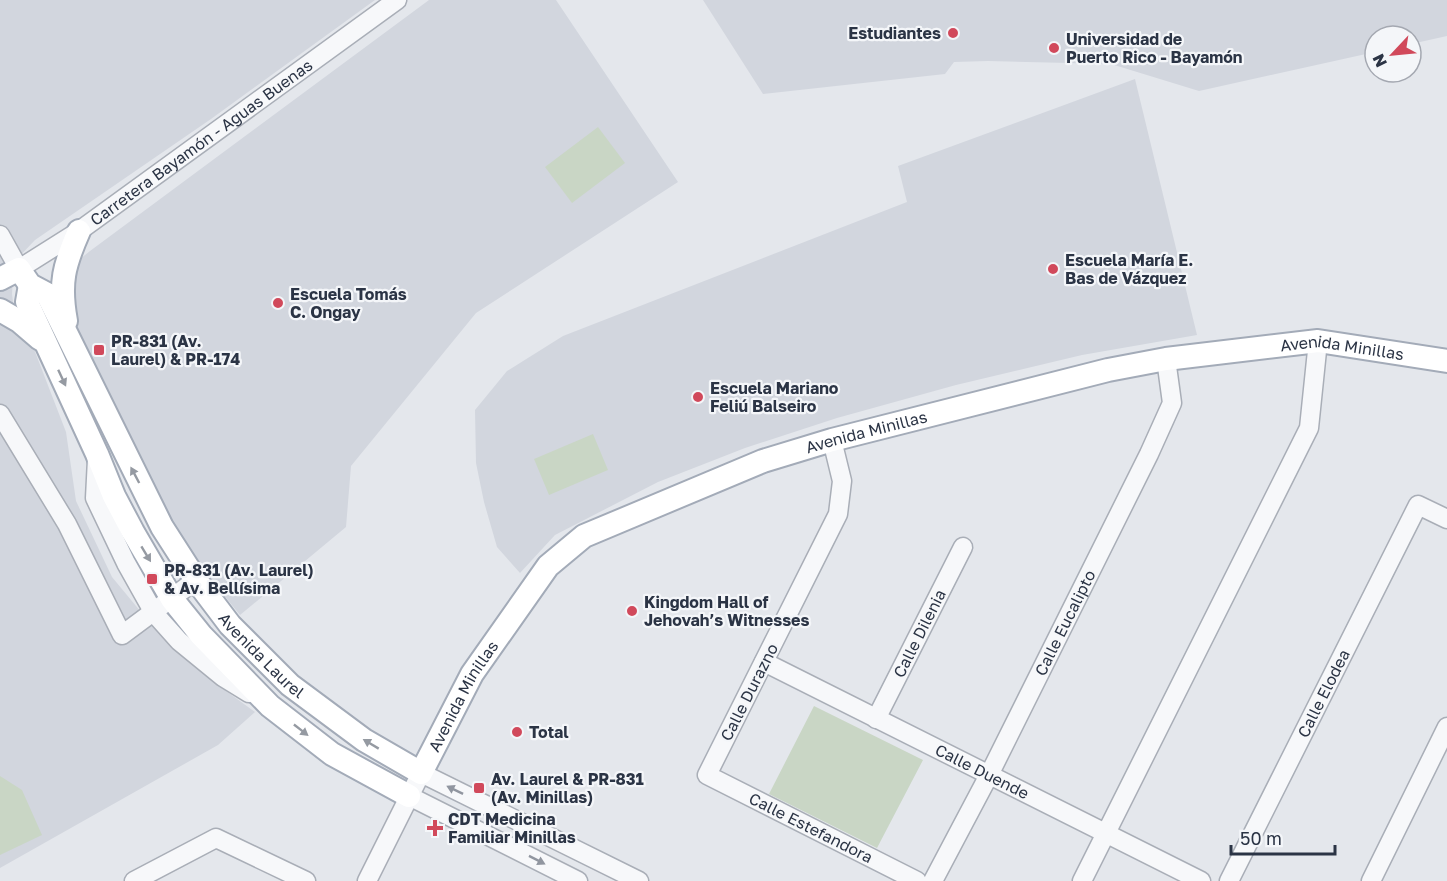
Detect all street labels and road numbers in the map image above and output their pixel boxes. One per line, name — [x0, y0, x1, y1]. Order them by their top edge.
street label: Carretera Bayamón - Aguas Buenas — [86, 55, 316, 230]
street label: Avenida Minillas — [1279, 331, 1405, 364]
street label: Avenida Minillas — [803, 406, 929, 457]
street label: Calle Eucalipto — [1030, 566, 1100, 679]
street label: Calle Dilenia — [889, 586, 950, 681]
street label: Avenida Laurel — [214, 609, 308, 702]
street label: Avenida Minillas — [424, 637, 502, 755]
street label: Calle Durazno — [716, 640, 782, 744]
street label: Calle Elodea — [1293, 646, 1354, 741]
street label: Calle Duende — [932, 739, 1032, 803]
street label: Calle Estefandora — [746, 788, 876, 867]

